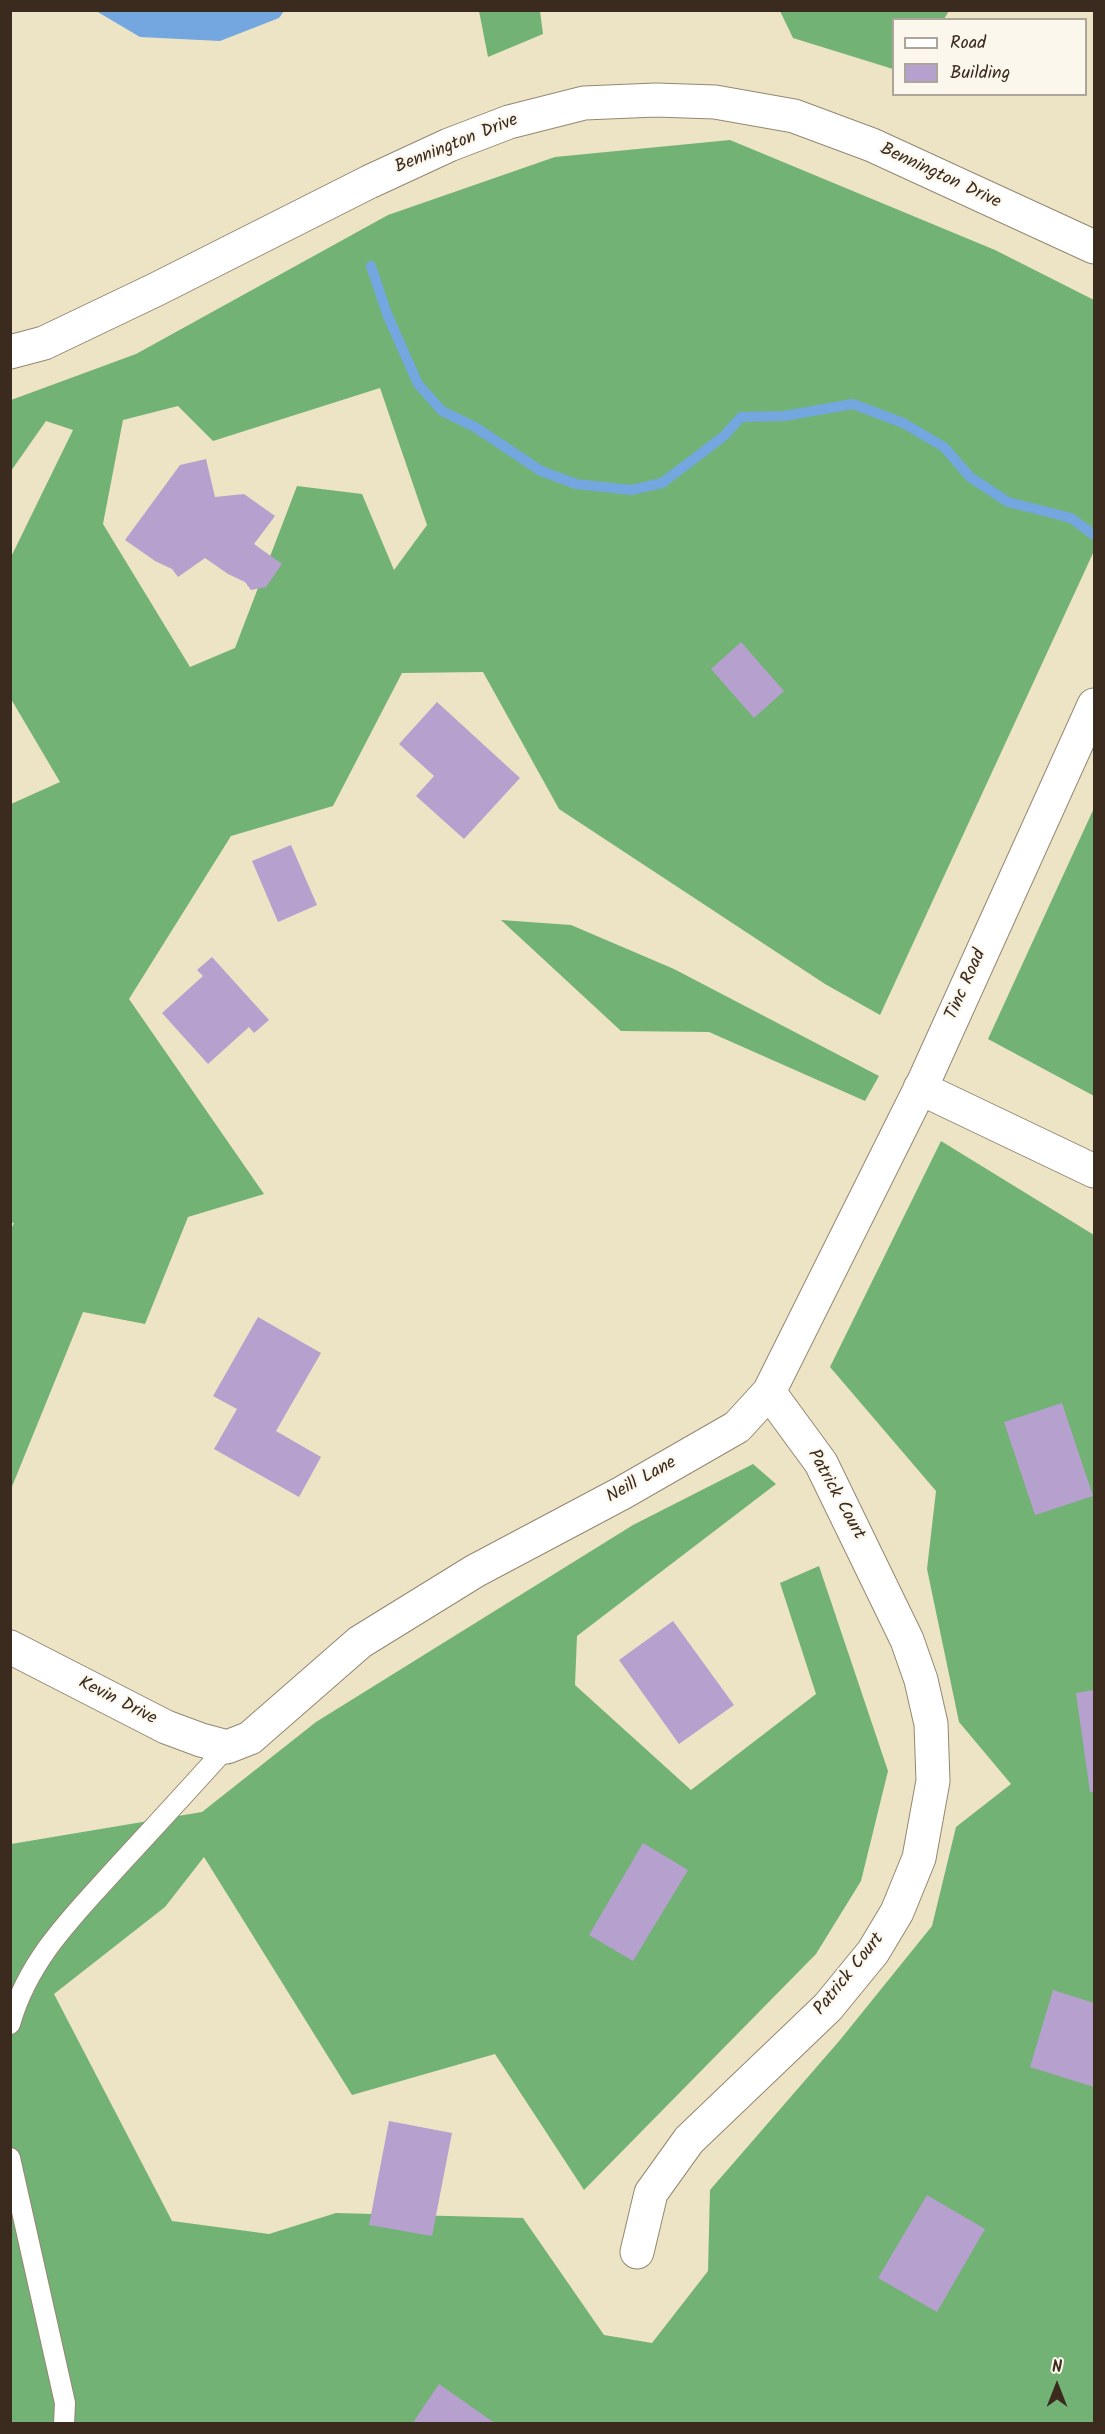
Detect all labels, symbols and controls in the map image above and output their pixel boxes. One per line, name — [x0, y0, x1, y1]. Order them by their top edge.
legend — [892, 18, 1087, 96]
text: Road — [950, 29, 986, 58]
text: Building — [950, 59, 1010, 88]
street label: Bennington Drive — [392, 111, 522, 179]
street label: Bennington Drive — [876, 140, 1004, 214]
street label: Tinc Road — [942, 946, 992, 1024]
street label: Patrick Court — [801, 1446, 869, 1544]
street label: Neill Lane — [603, 1453, 681, 1509]
street label: Kevin Drive — [74, 1673, 160, 1731]
street label: Patrick Court — [810, 1929, 890, 2021]
text: N — [1052, 2355, 1062, 2380]
north arrow — [1027, 2356, 1087, 2416]

